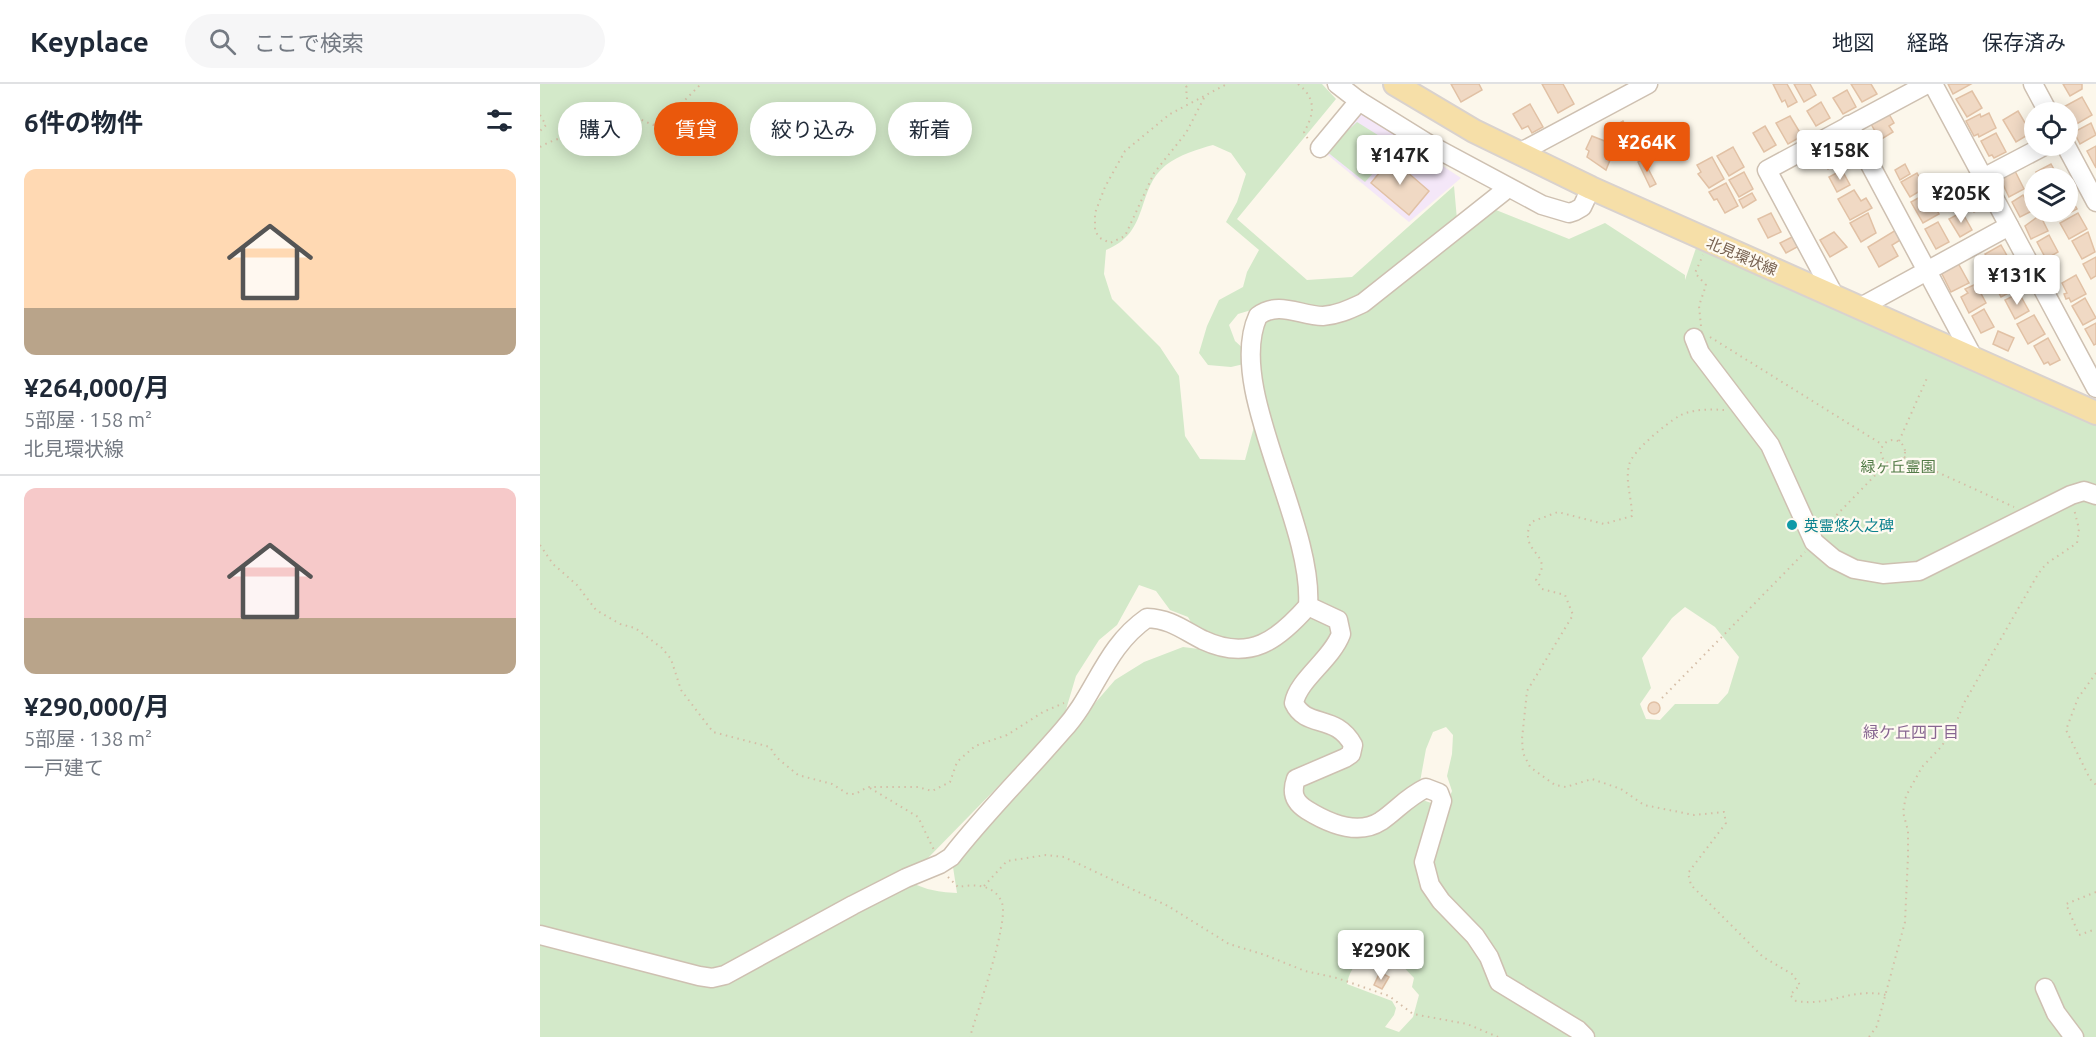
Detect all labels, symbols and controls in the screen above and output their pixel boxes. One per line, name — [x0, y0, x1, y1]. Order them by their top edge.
search box — [185, 14, 605, 68]
icon: search — [206, 25, 239, 58]
text: Keyplace — [30, 26, 149, 57]
text: ここで検索 — [254, 30, 364, 55]
text: 地図 — [1832, 30, 1874, 54]
text: 経路 — [1907, 30, 1949, 54]
text: 保存済み — [1982, 30, 2066, 54]
chip: 購入 — [558, 102, 642, 156]
chip: 賃貸 — [654, 102, 738, 156]
chip: 絞り込み — [750, 102, 876, 156]
chip: 新着 — [888, 102, 972, 156]
map controls — [2024, 102, 2078, 222]
button: locate — [2024, 102, 2078, 156]
icon: filters — [483, 104, 516, 137]
text: 6件の物件 — [24, 108, 143, 137]
pin: ¥264K — [1605, 122, 1689, 173]
text: ¥264K — [1618, 130, 1676, 153]
pin: ¥158K — [1798, 130, 1882, 181]
pin: ¥147K — [1358, 135, 1442, 186]
text: ¥158K — [1811, 138, 1869, 161]
text: ¥147K — [1371, 143, 1429, 166]
button: layers — [2024, 168, 2078, 222]
pin: ¥205K — [1919, 173, 2003, 224]
text: ¥205K — [1932, 181, 1990, 204]
icon: home — [216, 208, 324, 316]
street label: 北見環状線 — [1704, 234, 1780, 278]
pin: ¥131K — [1975, 255, 2059, 306]
text: ¥131K — [1988, 263, 2046, 286]
text: ¥264,000/月 — [24, 373, 170, 402]
text: 5部屋 · 158 m² — [24, 408, 152, 431]
text: 北見環状線 — [24, 437, 124, 460]
park label: 緑ヶ丘霊園 — [1860, 458, 1936, 475]
place label: 英霊悠久之碑 — [1804, 517, 1894, 534]
marker: 英霊悠久之碑 — [1785, 518, 1799, 532]
icon: home — [216, 527, 324, 635]
text: ¥290,000/月 — [24, 692, 170, 721]
district label: 緑ケ丘四丁目 — [1863, 723, 1959, 741]
text: 5部屋 · 138 m² — [24, 727, 152, 750]
text: 一戸建て — [24, 756, 104, 779]
pin: ¥290K — [1339, 930, 1423, 981]
text: ¥290K — [1352, 938, 1410, 961]

